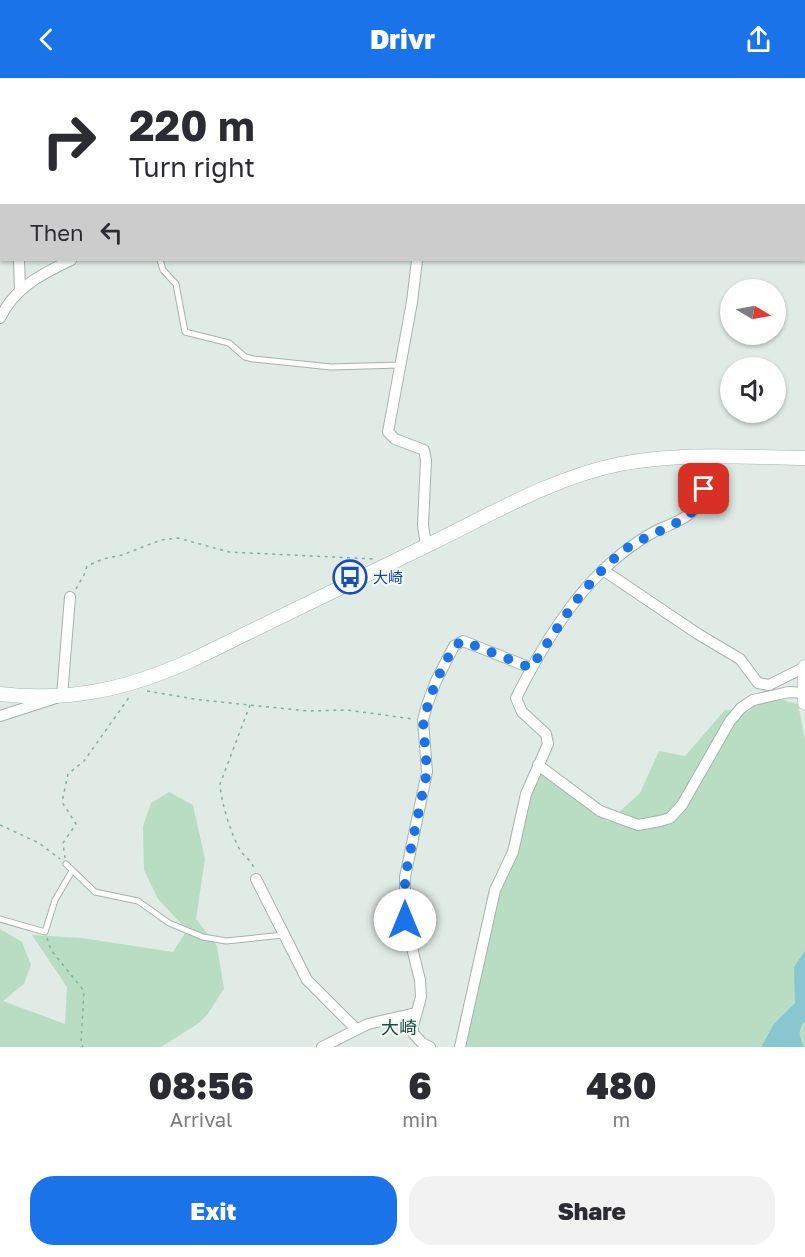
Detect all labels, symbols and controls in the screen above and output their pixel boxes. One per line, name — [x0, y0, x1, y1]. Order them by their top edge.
icon: back — [30, 23, 63, 56]
text: Drivr — [370, 23, 435, 55]
icon: share — [742, 23, 775, 56]
text: 220 m — [129, 100, 255, 150]
icon: right — [30, 102, 108, 180]
text: Turn right — [129, 151, 255, 183]
icon: left — [95, 216, 128, 249]
text: Then — [30, 219, 83, 246]
north arrow — [720, 279, 786, 345]
map controls — [720, 279, 786, 423]
button: sound — [720, 357, 786, 423]
pin — [678, 463, 729, 514]
icon: arrive — [687, 472, 720, 505]
bus stop icon: 大崎 — [332, 559, 368, 595]
place label: 大崎 — [373, 568, 403, 586]
position arrow — [373, 888, 437, 952]
district label: 大崎 — [381, 1016, 417, 1038]
text: 08:56 — [149, 1064, 254, 1107]
text: 6 — [408, 1064, 432, 1107]
text: 480 — [586, 1064, 656, 1107]
text: Arrival — [170, 1107, 233, 1131]
text: min — [402, 1107, 438, 1131]
text: m — [612, 1107, 630, 1131]
button: Exit — [30, 1176, 397, 1245]
button: Share — [409, 1176, 775, 1245]

